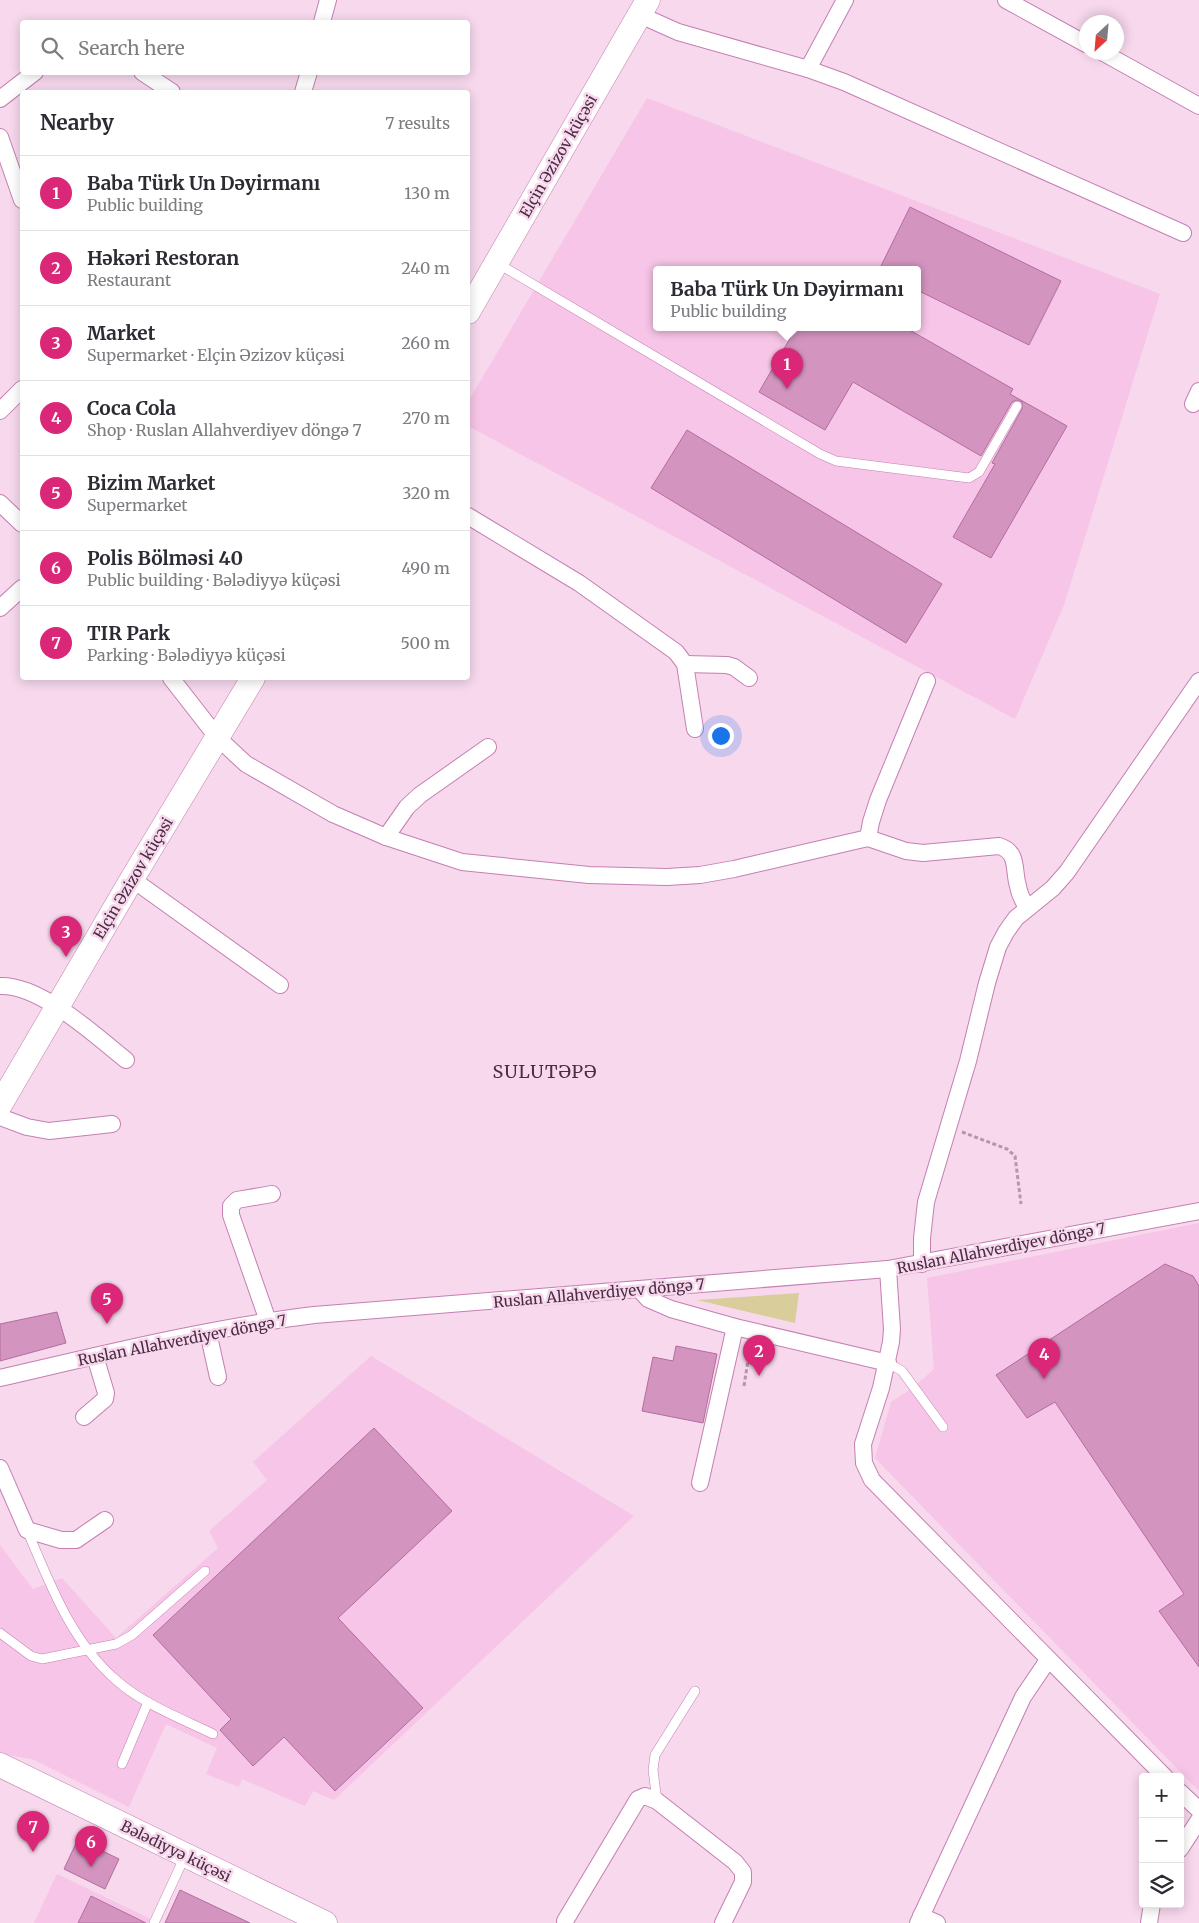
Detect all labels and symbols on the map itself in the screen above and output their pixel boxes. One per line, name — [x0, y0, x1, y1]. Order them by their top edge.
north arrow — [1079, 15, 1124, 60]
street label: Elçin Əzizov küçəsi — [515, 91, 601, 221]
pin: 1 — [771, 348, 803, 389]
your location — [708, 723, 734, 749]
street label: Elçin Əzizov küçəsi — [89, 814, 177, 942]
pin: 3 — [50, 916, 82, 957]
district label: SULUTƏPƏ — [493, 1060, 597, 1083]
street label: Ruslan Allahverdiyev döngə 7 — [895, 1218, 1107, 1278]
street label: Ruslan Allahverdiyev döngə 7 — [493, 1274, 706, 1312]
pin: 5 — [91, 1283, 123, 1324]
street label: Ruslan Allahverdiyev döngə 7 — [76, 1310, 288, 1370]
pin: 2 — [743, 1335, 775, 1376]
pin: 4 — [1028, 1338, 1060, 1379]
pin: 7 — [17, 1811, 49, 1852]
street label: Bələdiyyə küçəsi — [118, 1816, 234, 1886]
pin: 6 — [75, 1826, 107, 1867]

